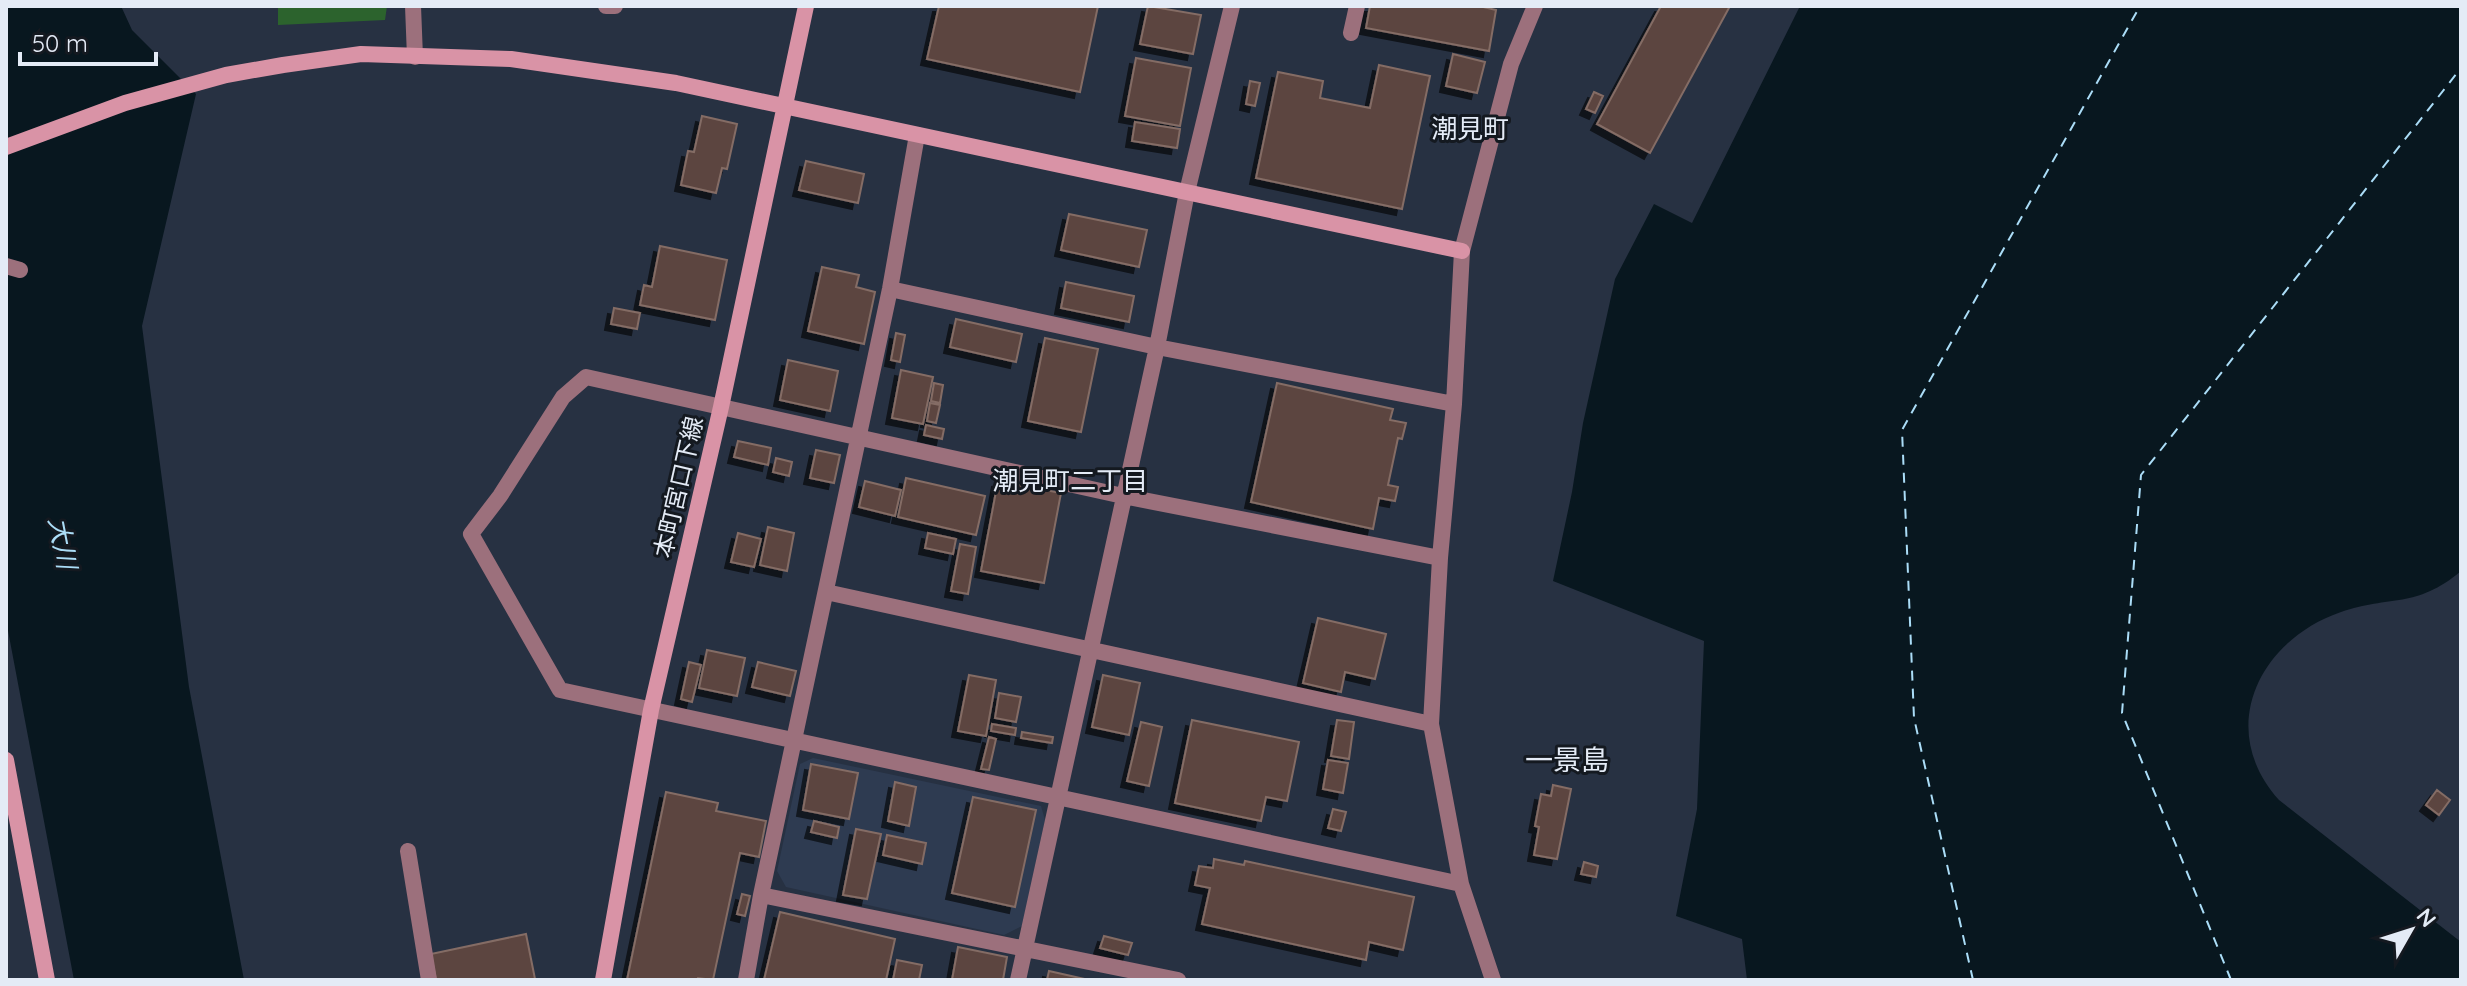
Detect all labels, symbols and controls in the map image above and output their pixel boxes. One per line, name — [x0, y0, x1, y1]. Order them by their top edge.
scale bar — [20, 16, 156, 66]
text: 50 m — [32, 28, 88, 58]
district label: 潮見町 — [1431, 112, 1509, 145]
street label: 本町宮口下線 — [647, 413, 709, 561]
district label: 潮見町二丁目 — [992, 464, 1148, 497]
water label: 大川 — [42, 514, 85, 575]
district label: 一景島 — [1525, 742, 1609, 777]
north arrow — [2371, 890, 2451, 970]
text: N — [2411, 902, 2443, 933]

